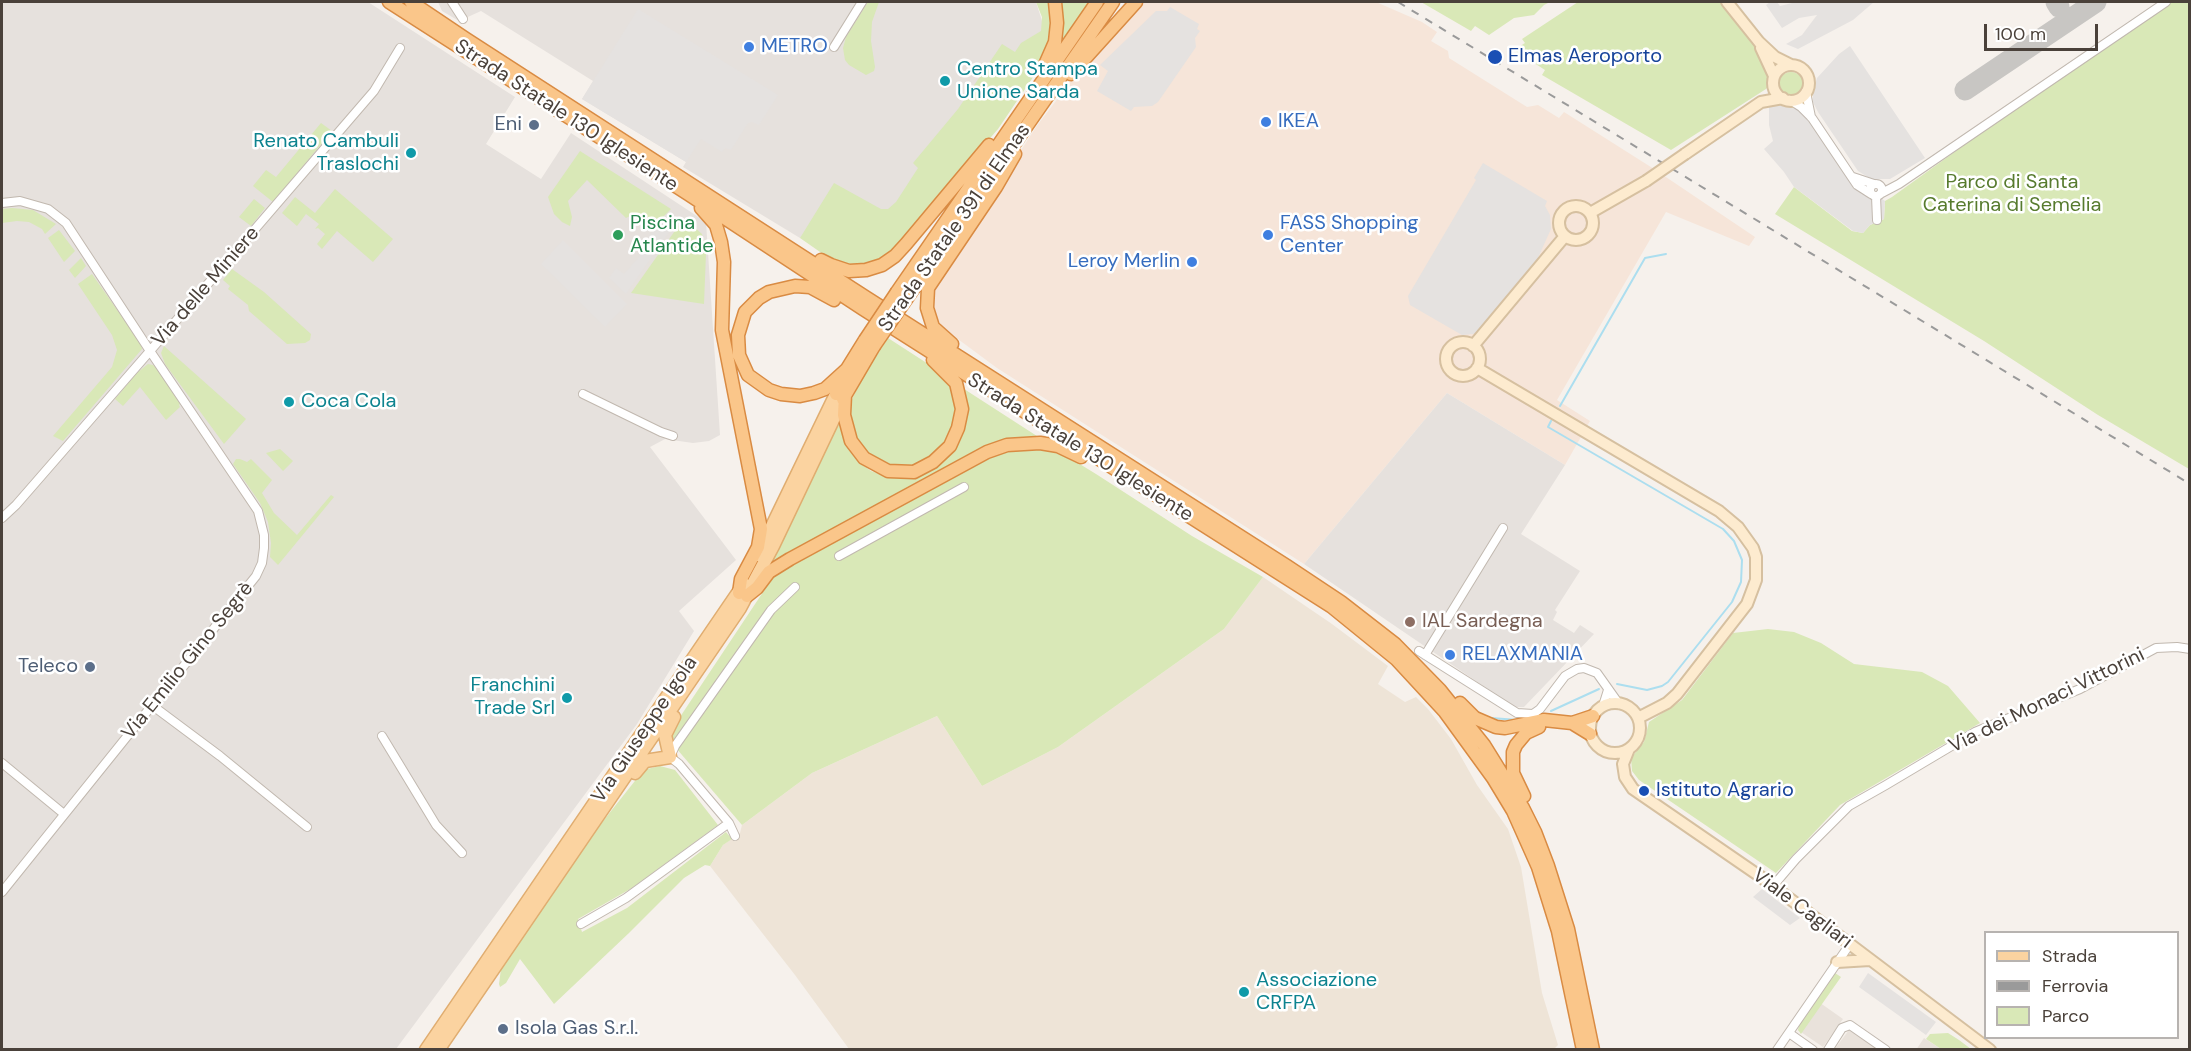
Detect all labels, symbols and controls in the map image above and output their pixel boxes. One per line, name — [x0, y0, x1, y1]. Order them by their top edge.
scale bar — [1987, 12, 2101, 50]
text: 100 m — [1995, 22, 2046, 46]
street label: Strada Statale 130 Iglesiente — [450, 35, 682, 197]
place label: METRO — [761, 35, 828, 59]
marker: METRO — [742, 40, 756, 54]
place label: Elmas Aeroporto — [1508, 45, 1662, 69]
marker: Elmas Aeroporto — [1486, 48, 1504, 66]
place label: Centro Stampa Unione Sarda — [957, 58, 1098, 105]
marker: Centro Stampa Unione Sarda — [938, 74, 952, 88]
place label: IKEA — [1278, 110, 1319, 134]
place label: Eni — [494, 113, 522, 137]
marker: IKEA — [1259, 115, 1273, 129]
marker: Eni — [527, 118, 541, 132]
street label: Strada Statale 391 di Elmas — [874, 119, 1036, 337]
place label: Renato Cambuli Traslochi — [253, 130, 399, 177]
marker: Renato Cambuli Traslochi — [404, 146, 418, 160]
park label: Parco di Santa Caterina di Semelia — [1923, 171, 2101, 218]
place label: Piscina Atlantide — [630, 212, 714, 259]
place label: FASS Shopping Center — [1280, 212, 1419, 259]
street label: Via delle Miniere — [147, 222, 265, 352]
marker: Piscina Atlantide — [611, 228, 625, 242]
marker: FASS Shopping Center — [1261, 228, 1275, 242]
place label: Leroy Merlin — [1068, 250, 1180, 274]
marker: Leroy Merlin — [1185, 255, 1199, 269]
street label: Strada Statale 130 Iglesiente — [963, 368, 1197, 528]
place label: Coca Cola — [301, 390, 396, 414]
marker: Coca Cola — [282, 395, 296, 409]
street label: Via Emilio Gino Segrè — [117, 577, 259, 745]
place label: IAL Sardegna — [1422, 610, 1543, 634]
marker: IAL Sardegna — [1403, 615, 1417, 629]
place label: RELAXMANIA — [1462, 643, 1583, 667]
street label: Via dei Monaci Vittorini — [1945, 643, 2149, 759]
marker: RELAXMANIA — [1443, 648, 1457, 662]
street label: Via Giuseppe Igola — [587, 652, 703, 808]
place label: Teleco — [18, 655, 78, 679]
marker: Teleco — [83, 660, 97, 674]
place label: Franchini Trade Srl — [471, 674, 555, 721]
marker: Franchini Trade Srl — [560, 691, 574, 705]
place label: Istituto Agrario — [1656, 779, 1794, 803]
marker: Istituto Agrario — [1637, 784, 1651, 798]
street label: Viale Cagliari — [1747, 864, 1857, 954]
legend — [1984, 931, 2179, 1039]
text: Strada — [2042, 944, 2097, 968]
place label: Associazione CRFPA — [1256, 969, 1377, 1016]
text: Ferrovia — [2042, 974, 2108, 998]
marker: Associazione CRFPA — [1237, 985, 1251, 999]
text: Parco — [2042, 1004, 2089, 1028]
place label: Isola Gas S.r.l. — [515, 1017, 638, 1041]
marker: Isola Gas S.r.l. — [496, 1022, 510, 1036]

